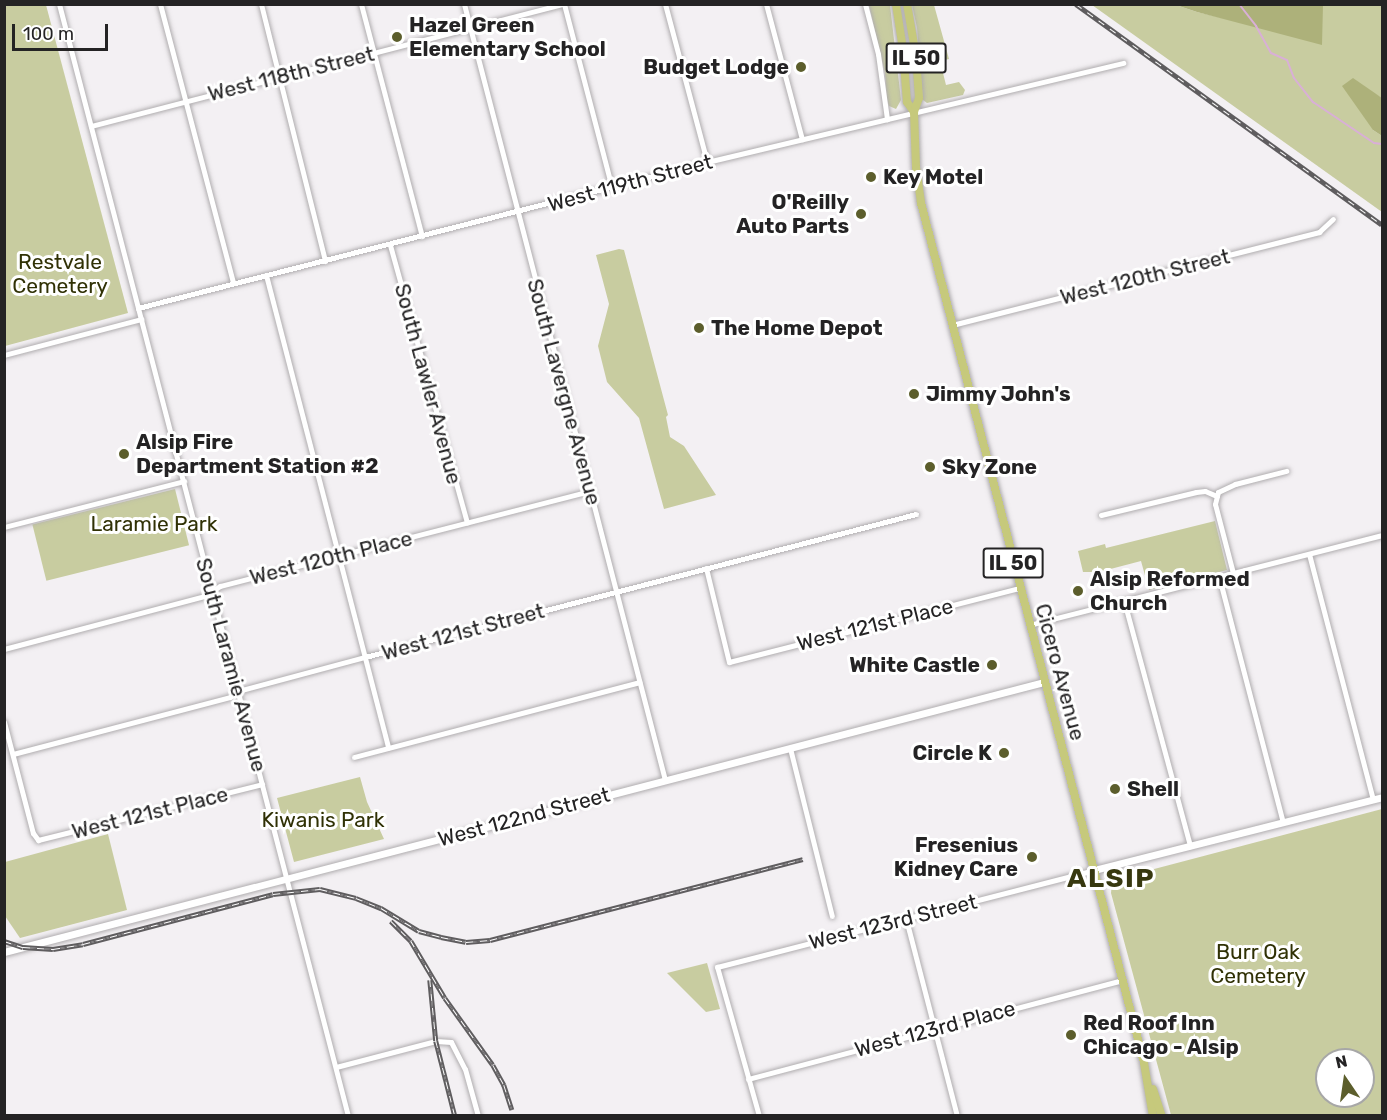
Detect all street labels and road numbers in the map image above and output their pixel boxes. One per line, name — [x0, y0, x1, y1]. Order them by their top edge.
street label: West 118th Street — [205, 41, 377, 107]
road number: IL 50 — [884, 41, 948, 75]
street label: West 119th Street — [545, 149, 715, 217]
street label: West 120th Street — [1058, 244, 1232, 310]
street label: South Lavergne Avenue — [522, 276, 606, 508]
street label: South Lawler Avenue — [389, 280, 467, 488]
street label: West 120th Place — [247, 526, 415, 590]
road number: IL 50 — [982, 546, 1044, 580]
street label: South Laramie Avenue — [190, 555, 272, 775]
street label: West 121st Place — [794, 593, 956, 657]
street label: West 121st Street — [379, 598, 547, 666]
street label: Cicero Avenue — [1030, 601, 1090, 743]
street label: West 121st Place — [69, 781, 231, 845]
street label: West 122nd Street — [435, 782, 613, 852]
street label: West 123rd Street — [806, 889, 980, 955]
street label: West 123rd Place — [852, 995, 1018, 1063]

